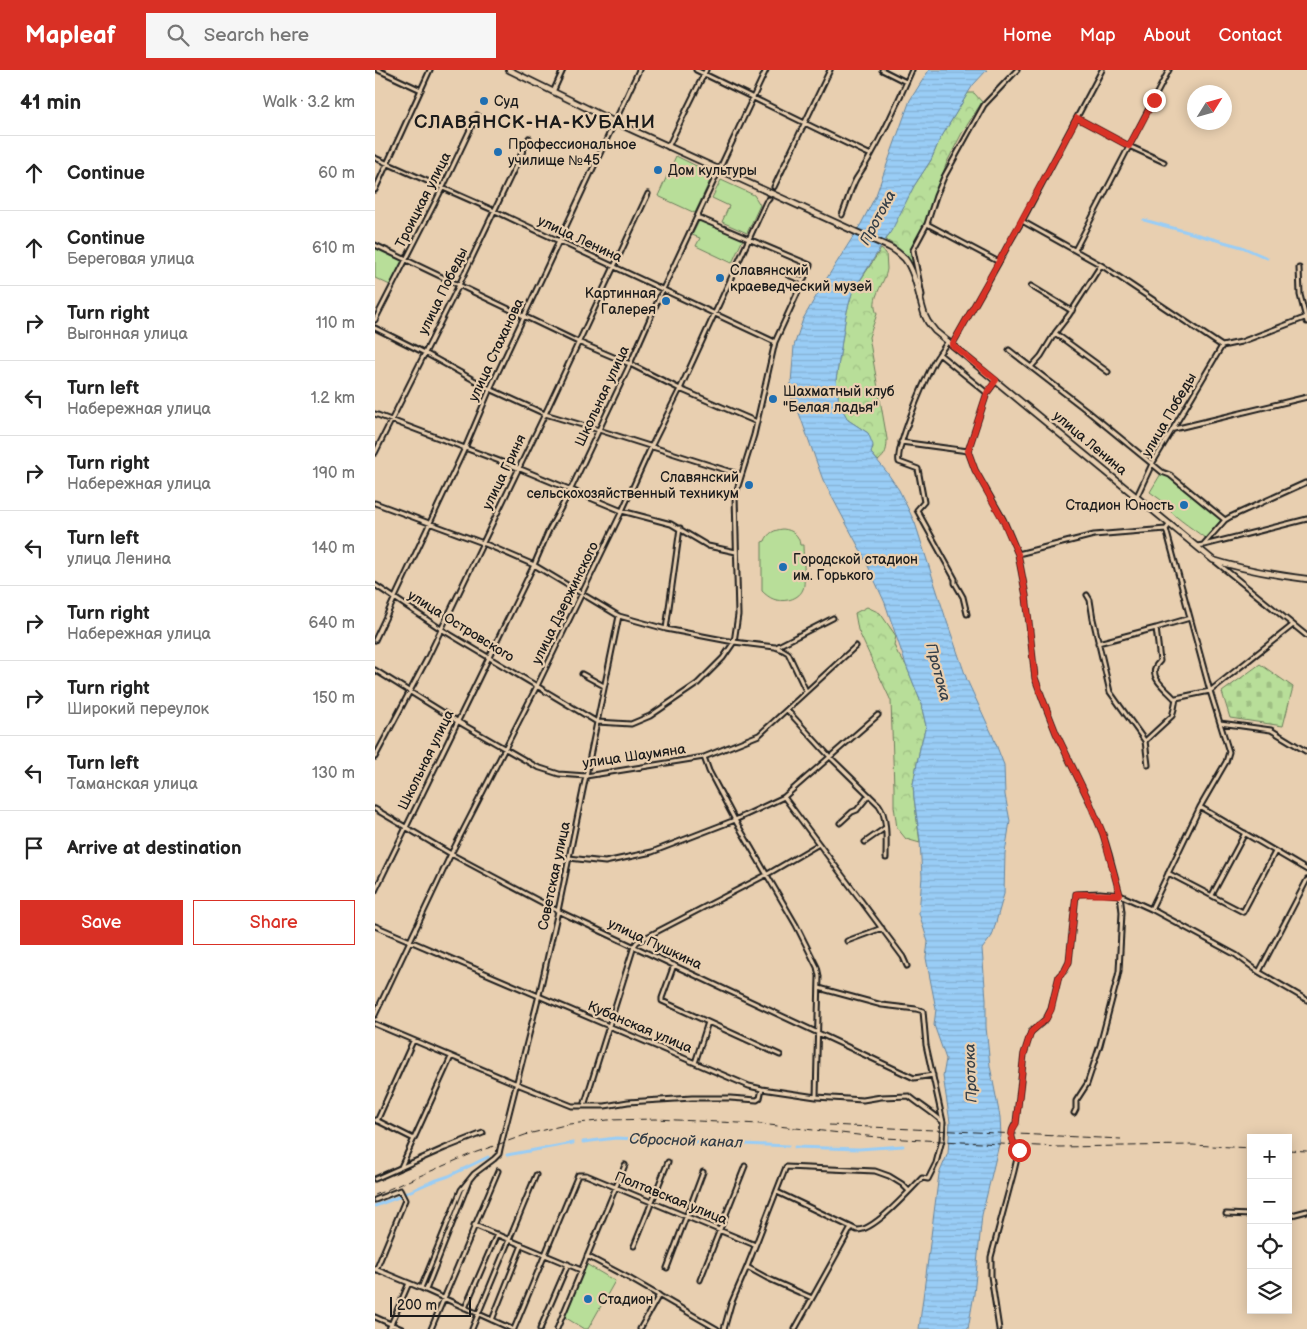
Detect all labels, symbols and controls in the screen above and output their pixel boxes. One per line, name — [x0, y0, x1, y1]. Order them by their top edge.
search box — [146, 13, 496, 58]
text: Mapleaf — [25, 21, 116, 50]
icon: search — [164, 21, 192, 49]
text: Search here — [204, 24, 309, 47]
text: Home — [1003, 25, 1052, 46]
text: Map — [1080, 25, 1116, 46]
text: About — [1144, 25, 1191, 46]
text: Contact — [1219, 25, 1282, 46]
north arrow — [1187, 85, 1232, 130]
route end — [1143, 89, 1166, 112]
text: 41 min — [20, 90, 81, 115]
text: Walk · 3.2 km — [263, 93, 355, 112]
place label: Суд — [494, 93, 519, 110]
marker: Суд — [478, 95, 490, 107]
district label: СЛАВЯНСК-НА-КУБАНИ — [414, 111, 656, 134]
place label: Профессиональное училище №45 — [508, 136, 636, 169]
marker: Профессиональное училище №45 — [492, 146, 504, 158]
street label: Троицкая улица — [392, 149, 455, 251]
icon: ahead — [20, 159, 48, 187]
text: Continue — [67, 162, 145, 185]
place label: Дом культуры — [668, 162, 757, 179]
text: 60 m — [318, 164, 355, 183]
marker: Дом культуры — [652, 164, 664, 176]
water label: Протока — [856, 187, 900, 249]
street label: улица Ленина — [535, 212, 626, 266]
text: Continue — [67, 227, 145, 250]
icon: ahead — [20, 234, 48, 262]
text: 610 m — [312, 239, 355, 258]
street label: улица Победы — [415, 245, 471, 337]
text: Береговая улица — [67, 250, 194, 269]
place label: Славянский краеведческий музей — [730, 262, 872, 295]
marker: Славянский краеведческий музей — [714, 272, 726, 284]
place label: Картинная Галерея — [585, 285, 656, 318]
street label: улица Стаханова — [465, 295, 528, 404]
marker: Картинная Галерея — [660, 295, 672, 307]
text: Turn right — [67, 302, 150, 325]
icon: right — [20, 309, 48, 337]
text: 110 m — [316, 314, 355, 333]
text: Выгонная улица — [67, 325, 188, 344]
street label: Школьная улица — [571, 342, 633, 449]
street label: улица Победы — [1138, 370, 1200, 460]
text: Turn left — [67, 377, 139, 400]
place label: Шахматный клуб "Белая ладья" — [783, 383, 895, 416]
icon: left — [20, 384, 48, 412]
text: 1.2 km — [311, 389, 355, 408]
marker: Шахматный клуб "Белая ладья" — [767, 393, 779, 405]
text: Набережная улица — [67, 400, 211, 419]
street label: улица Ленина — [1050, 407, 1131, 479]
street label: улица Гриня — [478, 431, 530, 512]
text: Turn right — [67, 452, 150, 475]
icon: right — [20, 459, 48, 487]
text: 190 m — [313, 464, 355, 483]
place label: Славянский сельскохозяйственный техникум — [527, 469, 739, 502]
text: Набережная улица — [67, 475, 211, 494]
marker: Славянский сельскохозяйственный техникум — [743, 479, 755, 491]
place label: Стадион Юность — [1065, 497, 1174, 514]
marker: Стадион Юность — [1178, 499, 1190, 511]
text: Turn left — [67, 527, 139, 550]
icon: left — [20, 534, 48, 562]
text: 140 m — [312, 539, 355, 558]
street label: улица Дзержинского — [528, 539, 602, 667]
text: улица Ленина — [67, 550, 171, 569]
place label: Городской cтадион им. Горького — [793, 551, 918, 584]
marker: Городской cтадион им. Горького — [777, 561, 789, 573]
street label: улица Островского — [405, 586, 517, 666]
text: Turn right — [67, 602, 150, 625]
icon: right — [20, 609, 48, 637]
text: 640 m — [309, 614, 355, 633]
text: Набережная улица — [67, 625, 211, 644]
water label: Протока — [921, 641, 955, 703]
text: Turn right — [67, 677, 150, 700]
icon: right — [20, 684, 48, 712]
text: 150 m — [313, 689, 355, 708]
text: Широкий переулок — [67, 700, 209, 719]
street label: Школьная улица — [394, 707, 458, 813]
street label: улица Шаумяна — [581, 740, 687, 772]
text: Turn left — [67, 752, 139, 775]
icon: left — [20, 759, 48, 787]
text: 130 m — [312, 764, 355, 783]
text: Таманская улица — [67, 775, 198, 794]
street label: Советская улица — [534, 819, 574, 932]
icon: arrive — [20, 834, 48, 862]
text: Arrive at destination — [67, 837, 242, 860]
button: Save — [20, 900, 183, 945]
button: Share — [193, 900, 355, 945]
street label: улица Пушкина — [605, 915, 705, 974]
street label: Кубанская улица — [585, 997, 696, 1057]
water label: Протока — [960, 1043, 982, 1103]
water label: Сбросной канал — [629, 1130, 744, 1152]
map controls — [1247, 1134, 1292, 1314]
button: + — [1247, 1134, 1292, 1179]
route start — [1008, 1139, 1031, 1162]
street label: Полтавская улица — [612, 1168, 731, 1229]
button: − — [1247, 1179, 1292, 1224]
button: locate — [1247, 1224, 1292, 1269]
button: layers — [1247, 1269, 1292, 1314]
place label: Стадион — [598, 1291, 654, 1308]
marker: Стадион — [582, 1293, 594, 1305]
scale bar — [390, 1294, 471, 1317]
text: 200 m — [397, 1297, 437, 1314]

